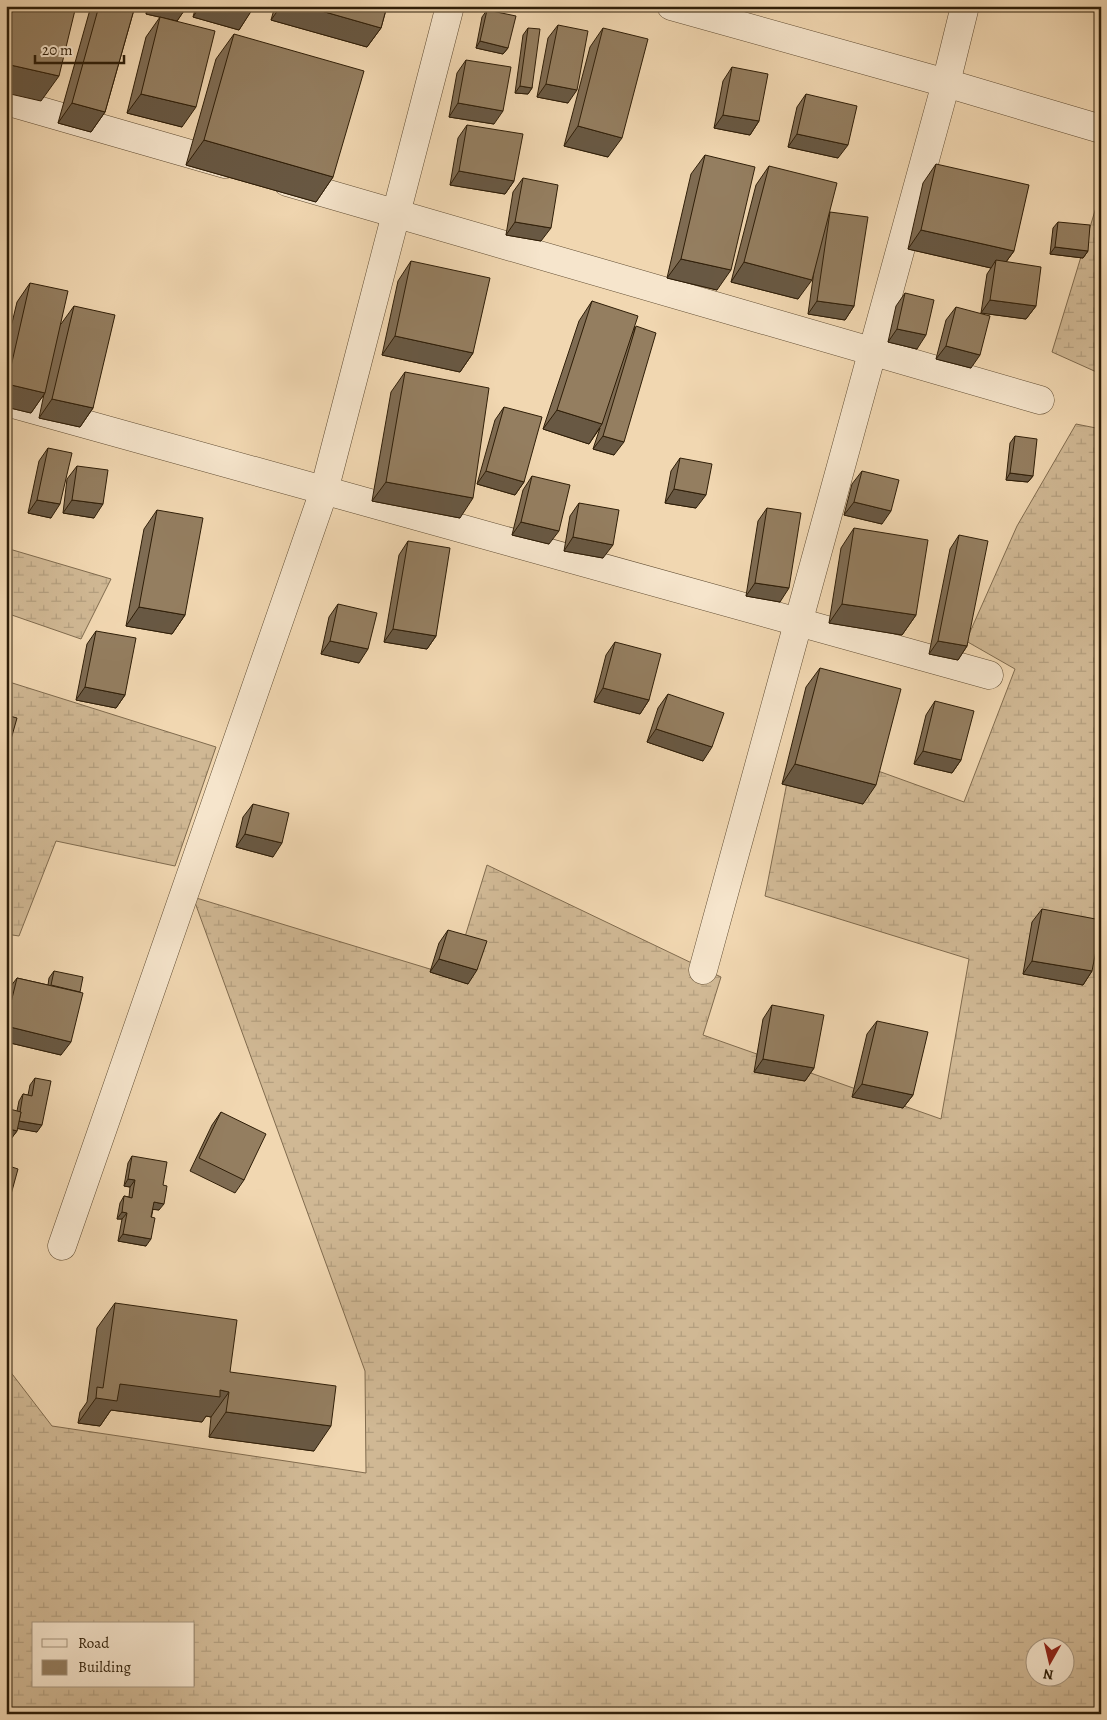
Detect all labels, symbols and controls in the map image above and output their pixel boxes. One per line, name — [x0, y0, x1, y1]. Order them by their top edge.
scale bar — [35, 32, 124, 64]
text: 20 m — [42, 40, 73, 60]
legend — [32, 1622, 195, 1688]
text: Road — [78, 1633, 110, 1653]
north arrow — [1024, 1638, 1074, 1688]
text: Building — [78, 1657, 131, 1677]
text: N — [1042, 1664, 1055, 1684]

